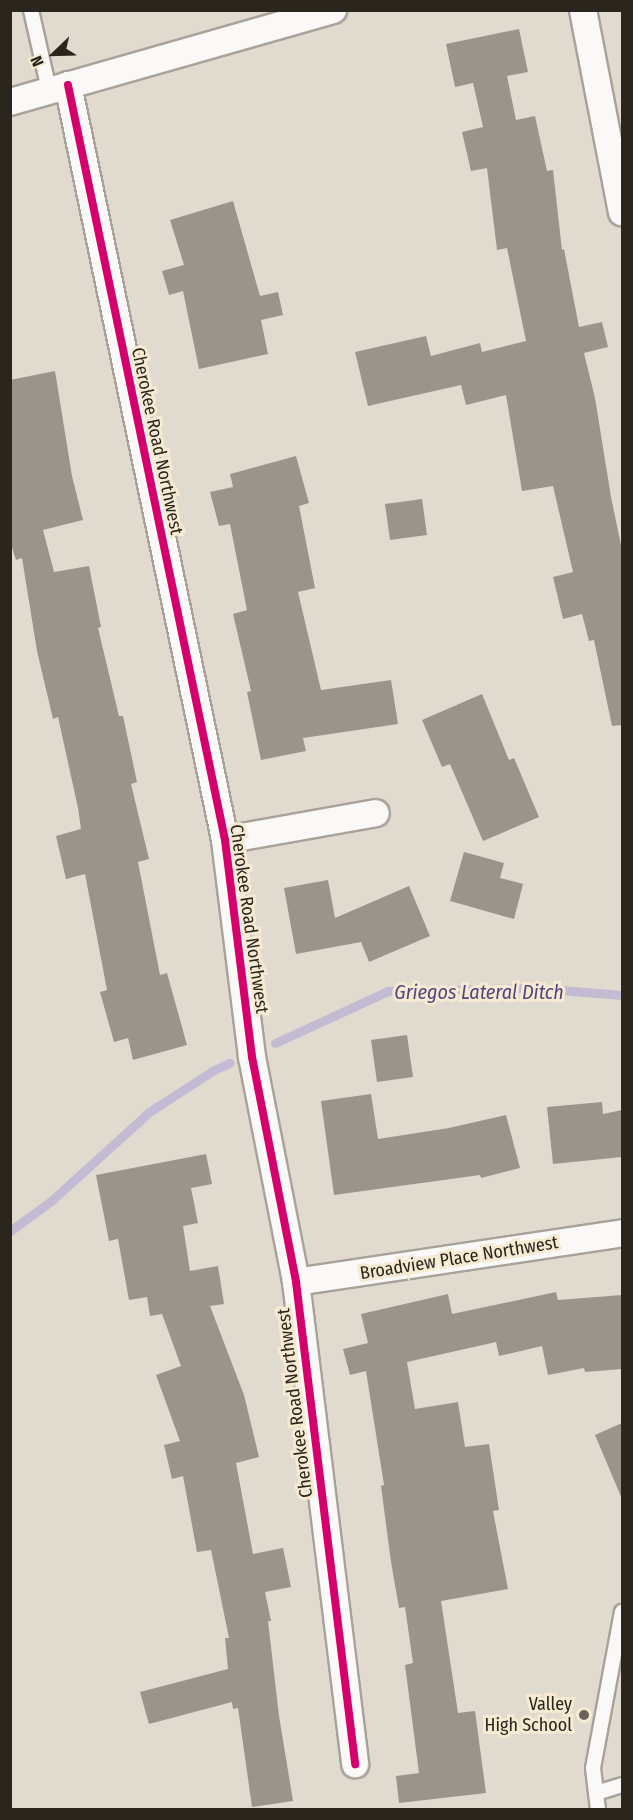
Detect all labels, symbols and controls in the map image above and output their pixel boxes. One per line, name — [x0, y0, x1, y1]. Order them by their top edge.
north arrow — [24, 24, 84, 84]
text: N — [26, 53, 48, 69]
street label: Cherokee Road Northwest — [127, 346, 187, 536]
street label: Cherokee Road Northwest — [225, 823, 273, 1015]
water label: Griegos Lateral Ditch — [394, 980, 564, 1004]
street label: Broadview Place Northwest — [358, 1232, 560, 1284]
street label: Cherokee Road Northwest — [273, 1307, 317, 1499]
place label: Valley High School — [485, 1694, 572, 1736]
marker: Valley High School — [577, 1708, 591, 1722]

